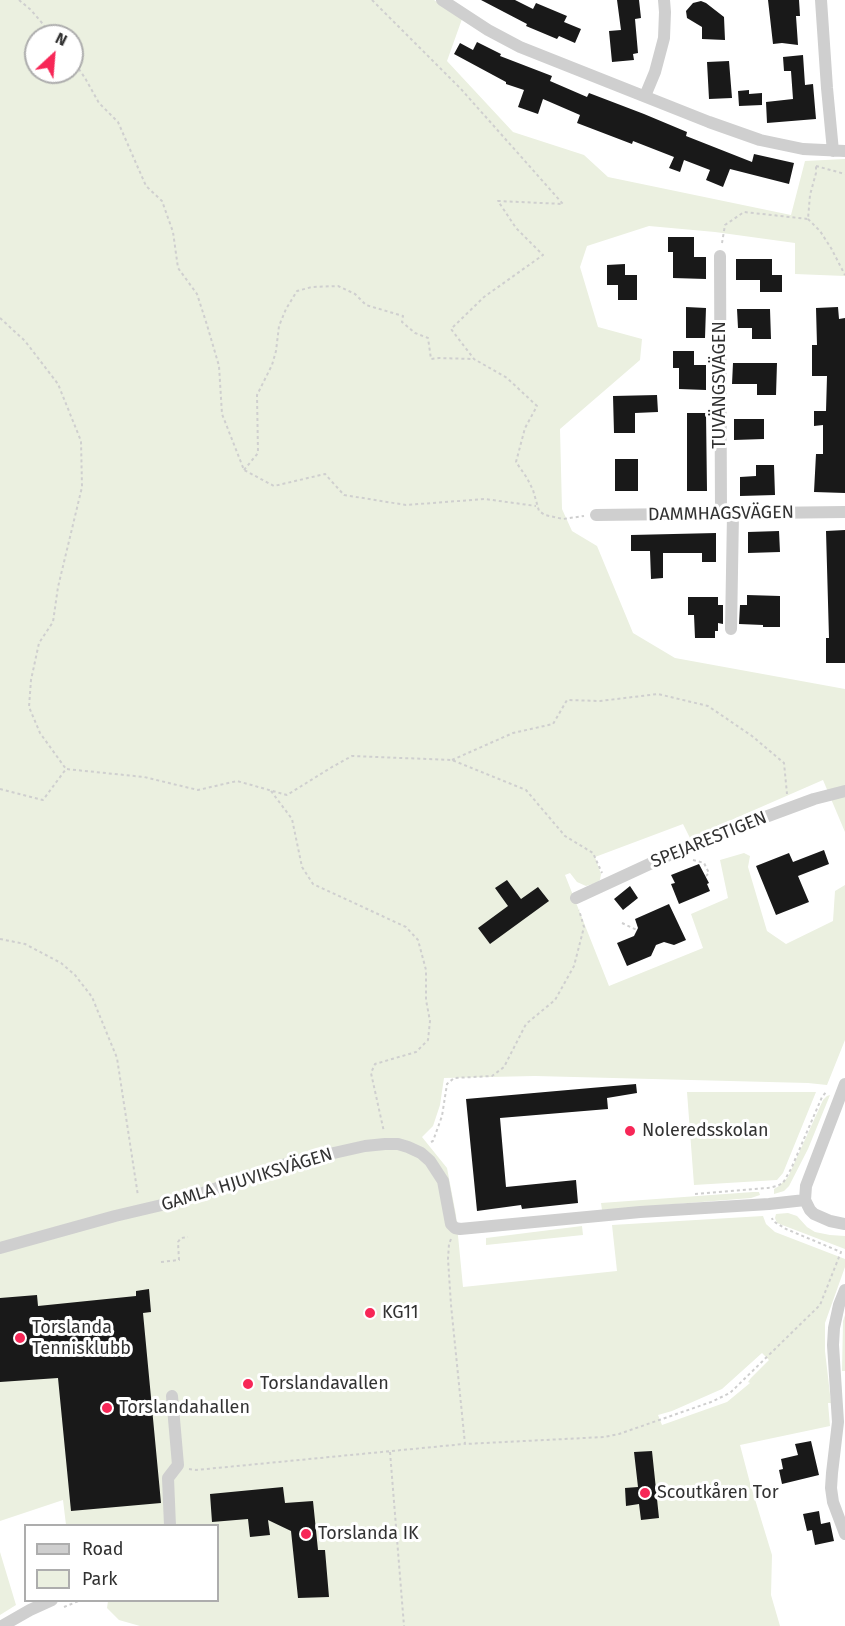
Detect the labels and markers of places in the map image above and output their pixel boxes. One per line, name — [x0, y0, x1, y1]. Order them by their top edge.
place label: Noleredsskolan — [642, 1120, 769, 1142]
marker: Noleredsskolan — [623, 1124, 637, 1138]
place label: KG11 — [382, 1302, 419, 1324]
marker: KG11 — [363, 1306, 377, 1320]
place label: Torslanda Tennisklubb — [32, 1317, 131, 1360]
marker: Torslanda Tennisklubb — [13, 1331, 27, 1345]
place label: Torslandavallen — [260, 1373, 389, 1395]
marker: Torslandavallen — [241, 1377, 255, 1391]
place label: Torslandahallen — [119, 1397, 250, 1419]
marker: Torslandahallen — [100, 1401, 114, 1415]
place label: Scoutkåren Tor — [657, 1482, 779, 1504]
marker: Scoutkåren Tor — [638, 1486, 652, 1500]
place label: Torslanda IK — [318, 1523, 419, 1545]
marker: Torslanda IK — [299, 1527, 313, 1541]

